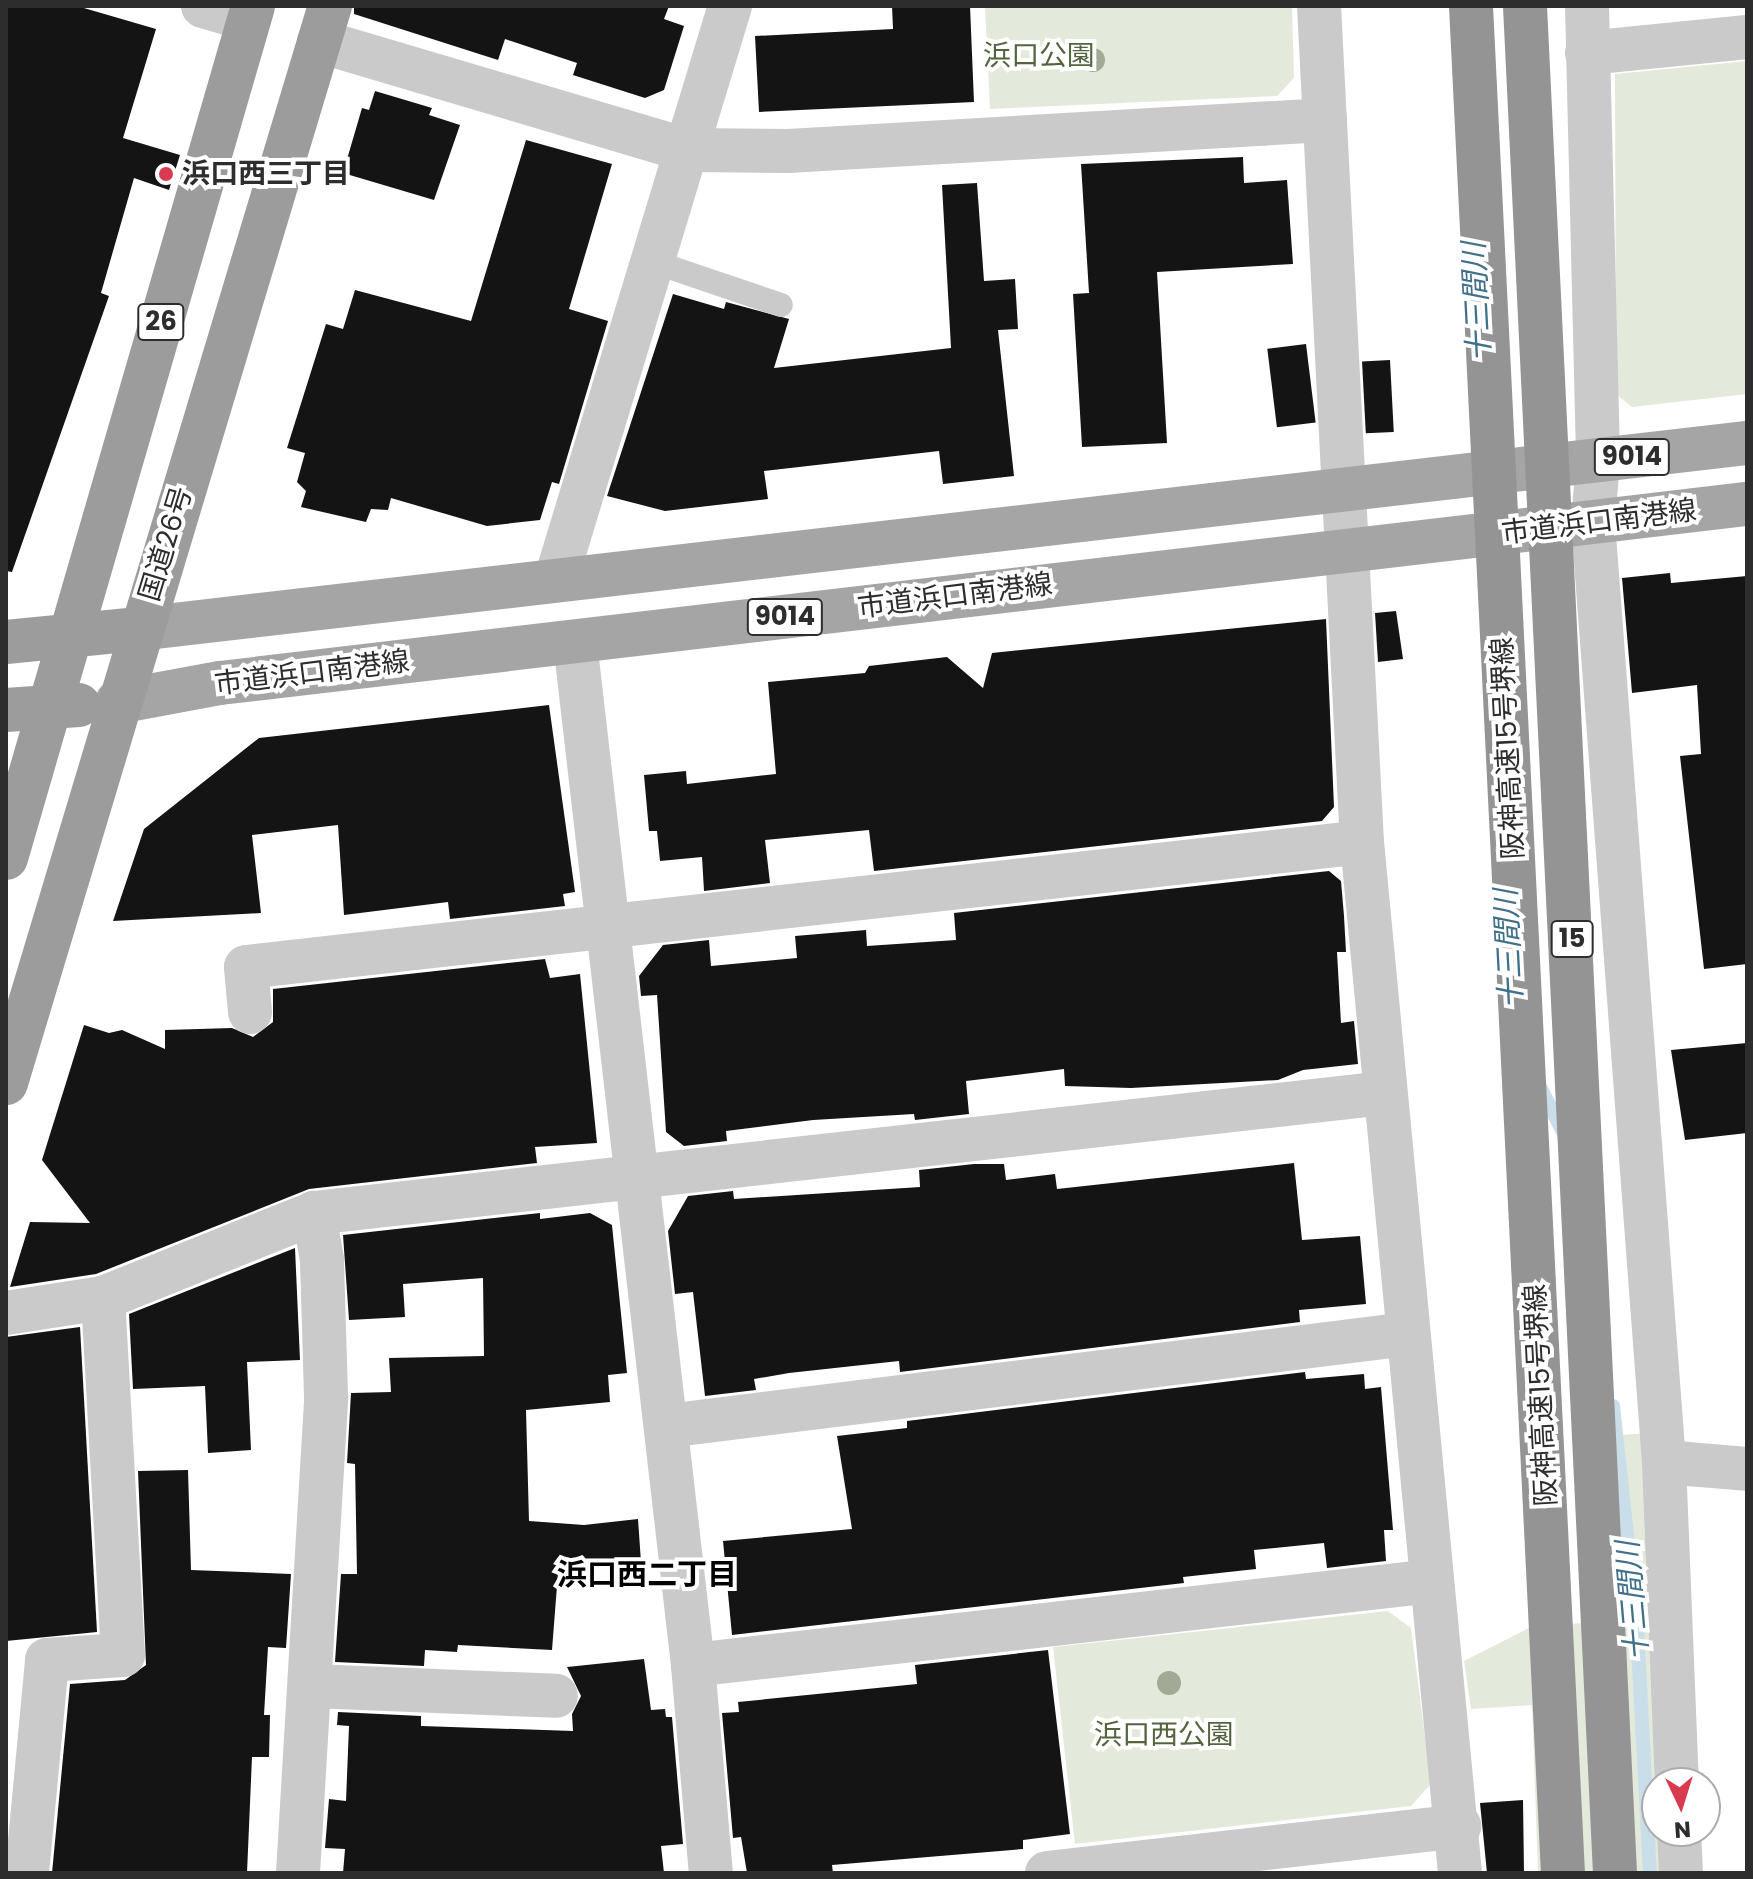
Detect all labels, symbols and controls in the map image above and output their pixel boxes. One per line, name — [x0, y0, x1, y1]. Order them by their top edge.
park label: 浜口公園 — [983, 39, 1095, 73]
place label: 浜口西三丁目 — [182, 157, 350, 191]
marker: 浜口西三丁目 — [157, 165, 175, 183]
water label: 十三間川 — [1456, 241, 1498, 363]
road number: 26 — [137, 300, 185, 344]
road number: 9014 — [1592, 435, 1672, 479]
street label: 国道26号 — [133, 483, 199, 605]
street label: 市道浜口南港線 — [1500, 493, 1698, 551]
street label: 市道浜口南港線 — [856, 567, 1054, 625]
road number: 9014 — [745, 595, 825, 639]
street label: 阪神高速15号堺線 — [1485, 636, 1531, 860]
street label: 市道浜口南港線 — [213, 644, 411, 702]
water label: 十三間川 — [1488, 888, 1530, 1010]
road number: 15 — [1550, 917, 1594, 961]
street label: 阪神高速15号堺線 — [1518, 1283, 1564, 1507]
water label: 十三間川 — [1610, 1540, 1656, 1662]
district label: 浜口西二丁目 — [557, 1557, 737, 1593]
park label: 浜口西公園 — [1094, 1718, 1234, 1752]
north arrow — [1641, 1767, 1721, 1847]
text: N — [1673, 1813, 1692, 1845]

